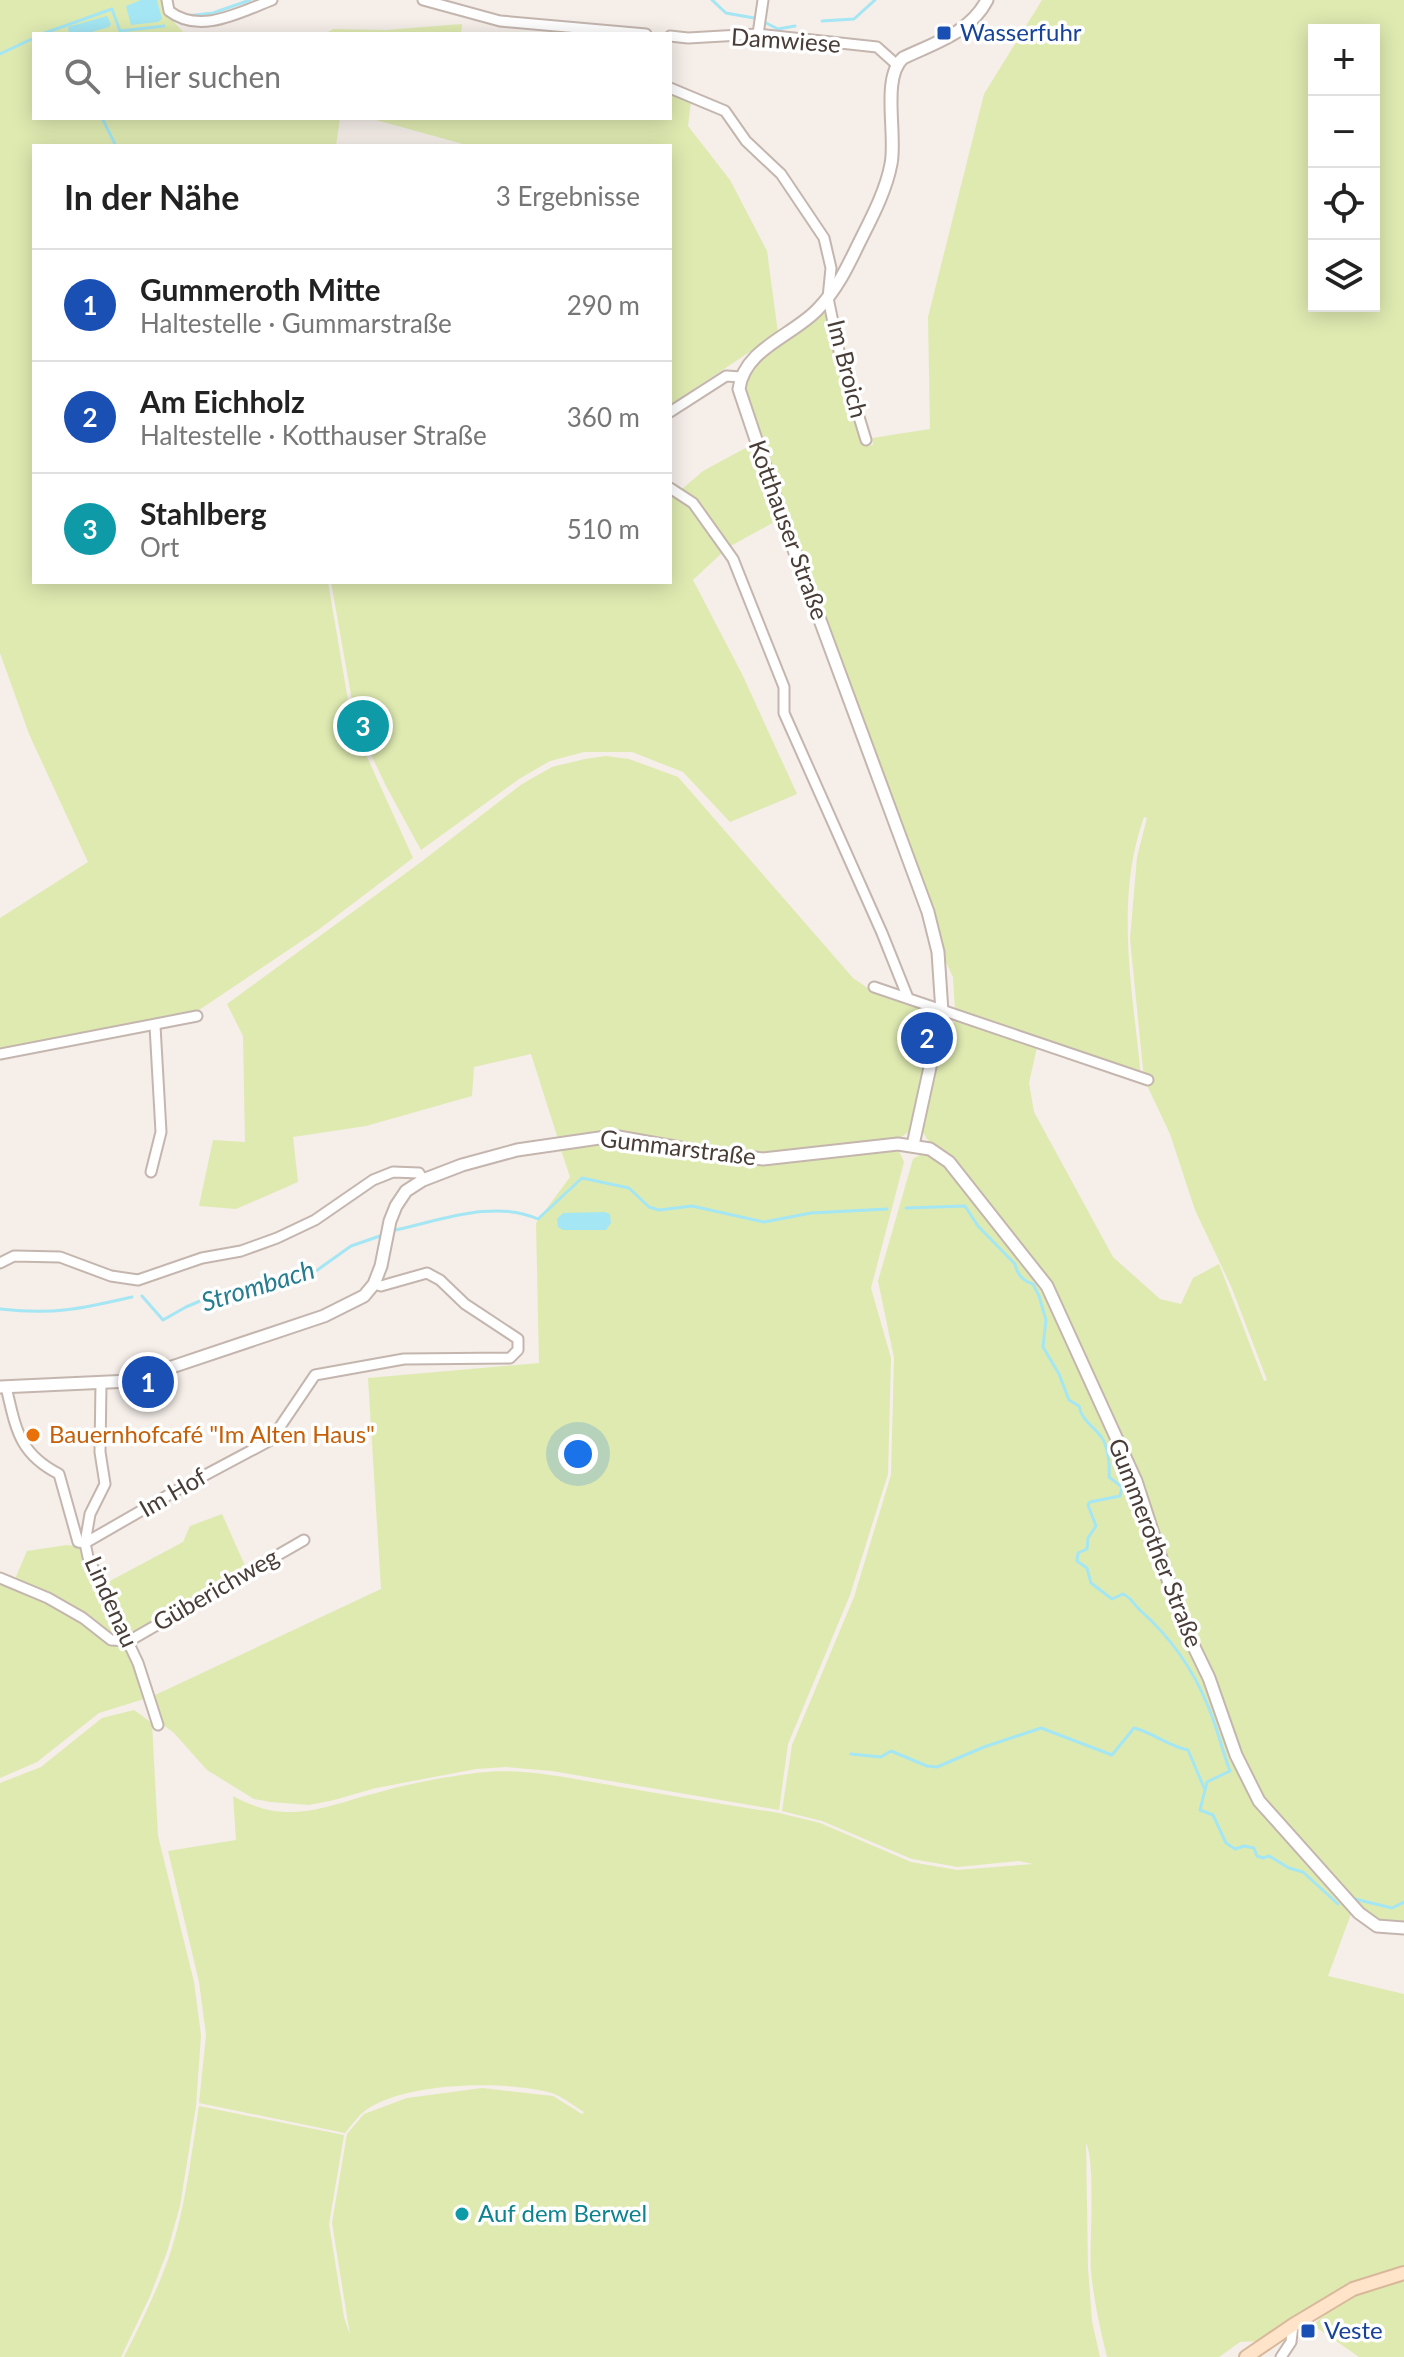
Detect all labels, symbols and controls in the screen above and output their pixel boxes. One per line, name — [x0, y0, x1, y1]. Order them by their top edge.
place label: Wasserfuhr — [960, 17, 1082, 46]
street label: Damwiese — [730, 21, 842, 58]
marker: Wasserfuhr — [935, 24, 953, 42]
map controls — [1308, 24, 1380, 312]
button: + — [1308, 24, 1380, 96]
search box — [32, 32, 672, 120]
icon: search — [60, 54, 104, 98]
text: Hier suchen — [124, 58, 281, 94]
button: − — [1308, 96, 1380, 168]
button: locate — [1308, 168, 1380, 240]
text: In der Nähe — [64, 176, 239, 217]
text: 3 Ergebnisse — [496, 180, 640, 212]
button: layers — [1308, 240, 1380, 312]
text: Gummeroth Mitte — [140, 271, 381, 307]
text: 1 — [82, 289, 98, 321]
text: 290 m — [567, 289, 640, 321]
text: Haltestelle · Gummarstraße — [140, 307, 452, 339]
street label: Im Broich — [822, 317, 875, 421]
text: Am Eichholz — [140, 383, 305, 419]
text: 2 — [82, 401, 98, 433]
text: 360 m — [567, 401, 640, 433]
text: Haltestelle · Kotthauser Straße — [140, 419, 487, 451]
street label: Kotthauser Straße — [743, 436, 835, 623]
text: Stahlberg — [140, 495, 266, 531]
text: 3 — [82, 513, 98, 545]
text: 510 m — [567, 513, 640, 545]
text: Ort — [140, 531, 179, 563]
pin: 3 — [337, 696, 389, 756]
pin: 2 — [901, 1008, 953, 1068]
street label: Gummarstraße — [599, 1123, 758, 1170]
water label: Strombach — [197, 1253, 318, 1317]
pin: 1 — [122, 1352, 174, 1412]
place label: Bauernhofcafé "Im Alten Haus" — [49, 1419, 375, 1448]
marker: Bauernhofcafé "Im Alten Haus" — [24, 1426, 42, 1444]
your location — [558, 1434, 598, 1474]
street label: Gummerother Straße — [1103, 1434, 1210, 1651]
street label: Im Hof — [134, 1461, 211, 1522]
street label: Güberichweg — [147, 1541, 283, 1636]
street label: Lindenau — [80, 1552, 145, 1651]
place label: Auf dem Berwel — [478, 2198, 647, 2227]
marker: Auf dem Berwel — [453, 2205, 471, 2223]
place label: Veste — [1324, 2315, 1383, 2344]
marker: Veste — [1299, 2322, 1317, 2340]

